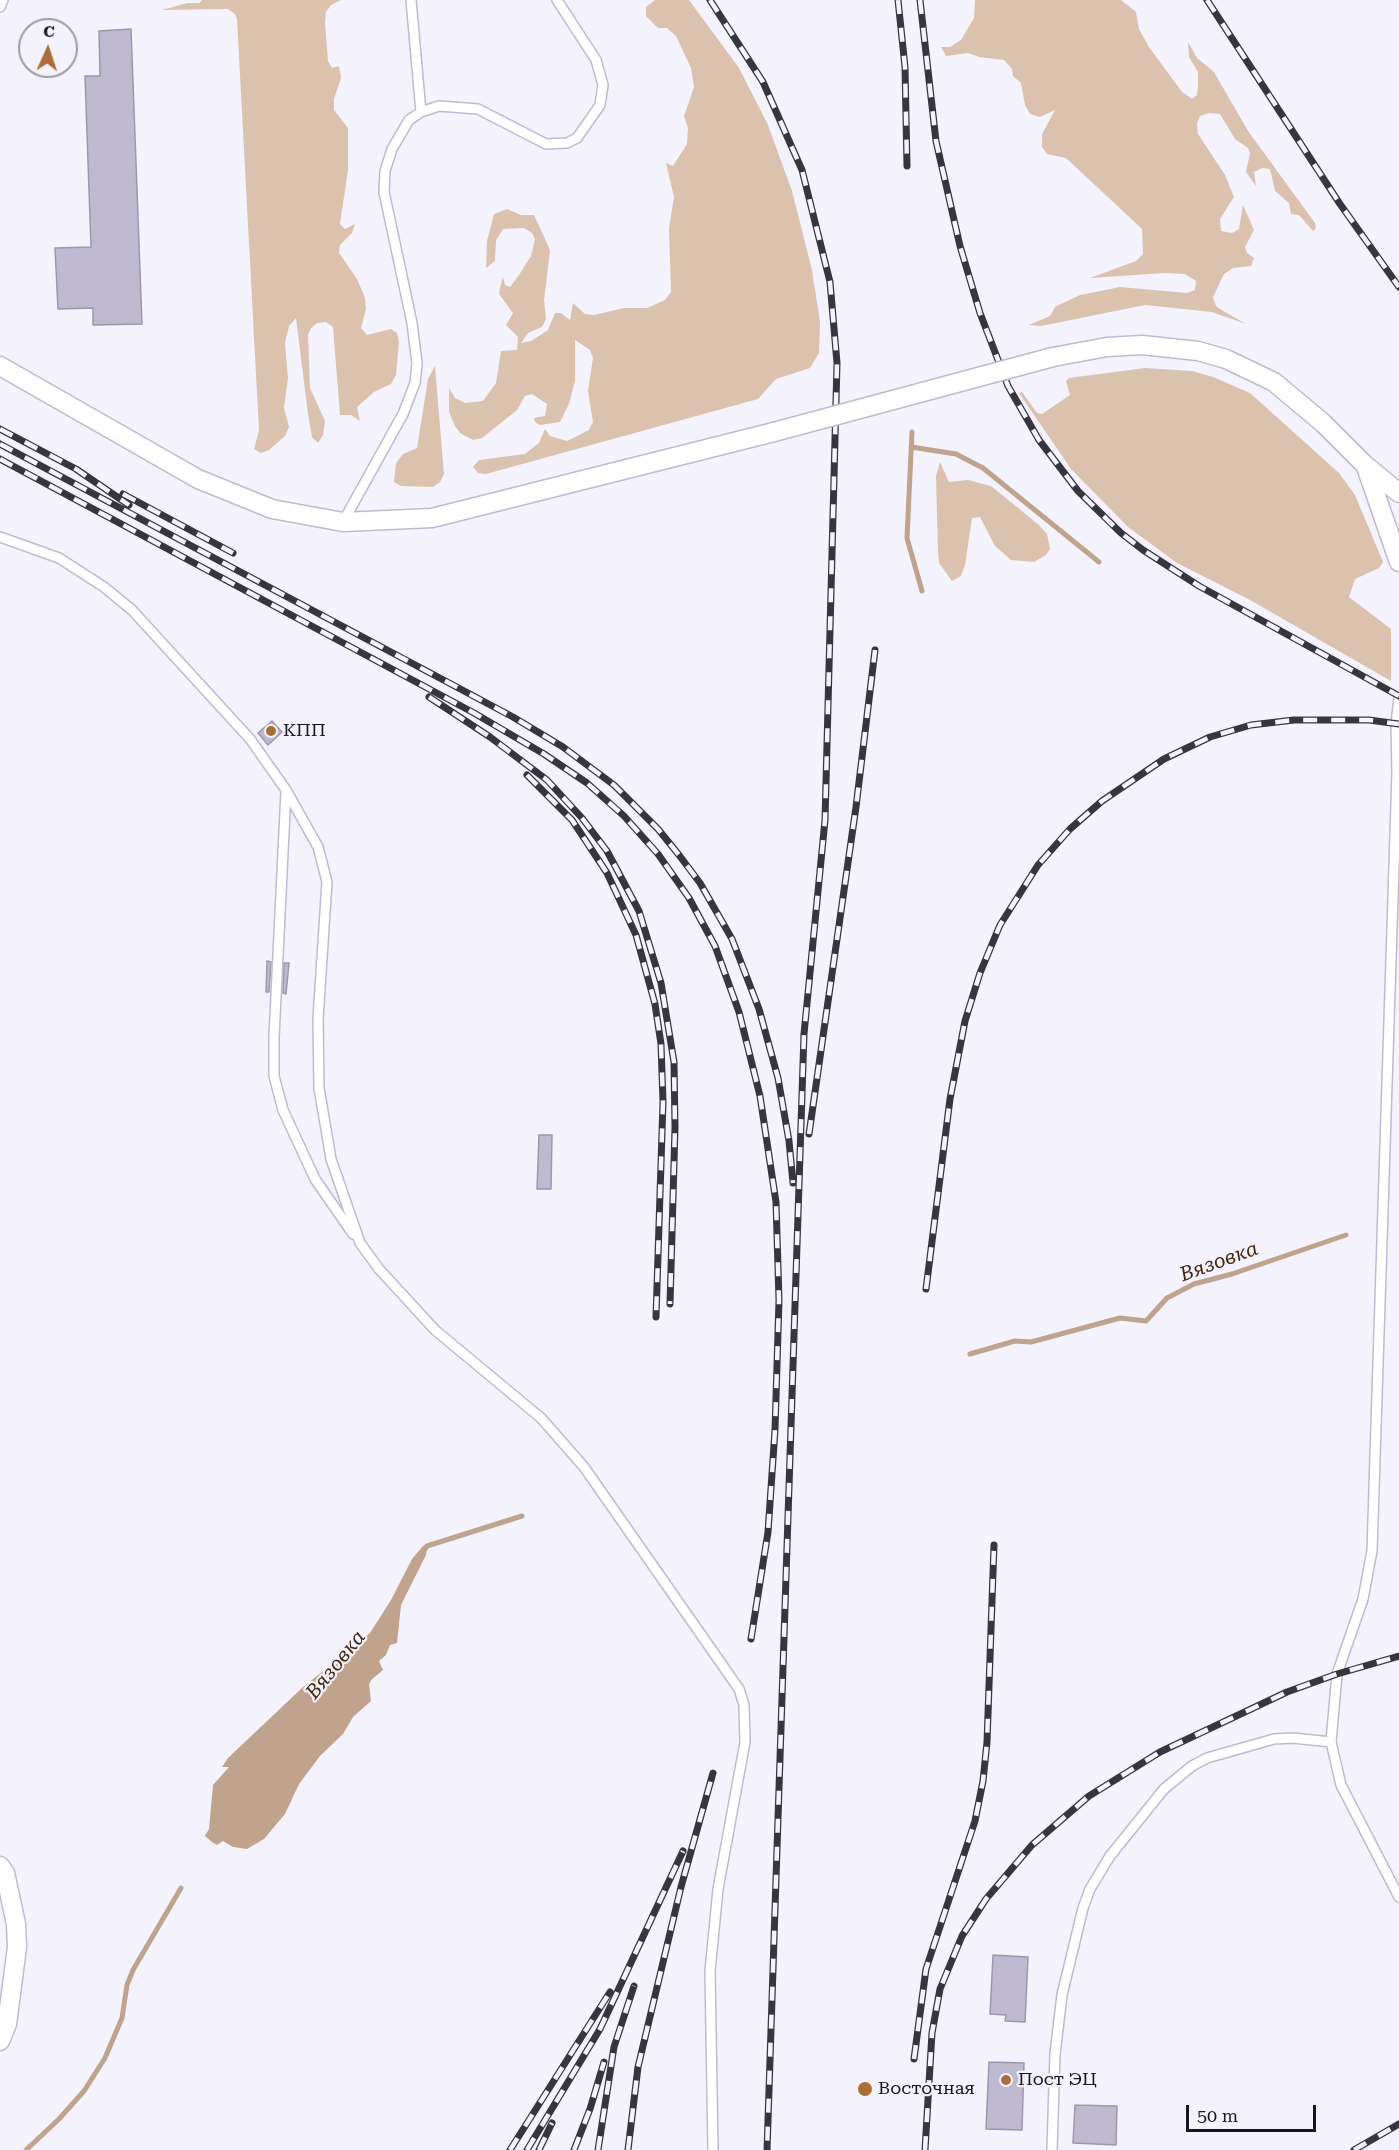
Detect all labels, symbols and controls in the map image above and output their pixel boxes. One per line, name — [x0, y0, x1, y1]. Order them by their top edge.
north arrow — [18, 18, 78, 78]
text: С — [43, 22, 55, 41]
place label: КПП — [283, 720, 326, 742]
marker: КПП — [264, 724, 278, 738]
water label: Вязовка — [1177, 1237, 1261, 1287]
water label: Вязовка — [301, 1626, 371, 1704]
place label: Пост ЭЦ — [1018, 2069, 1097, 2091]
marker: Пост ЭЦ — [999, 2073, 1013, 2087]
place label: Восточная — [878, 2078, 975, 2100]
marker: Восточная — [856, 2080, 874, 2098]
scale bar — [1189, 2093, 1320, 2131]
text: 50 m — [1197, 2105, 1238, 2126]

